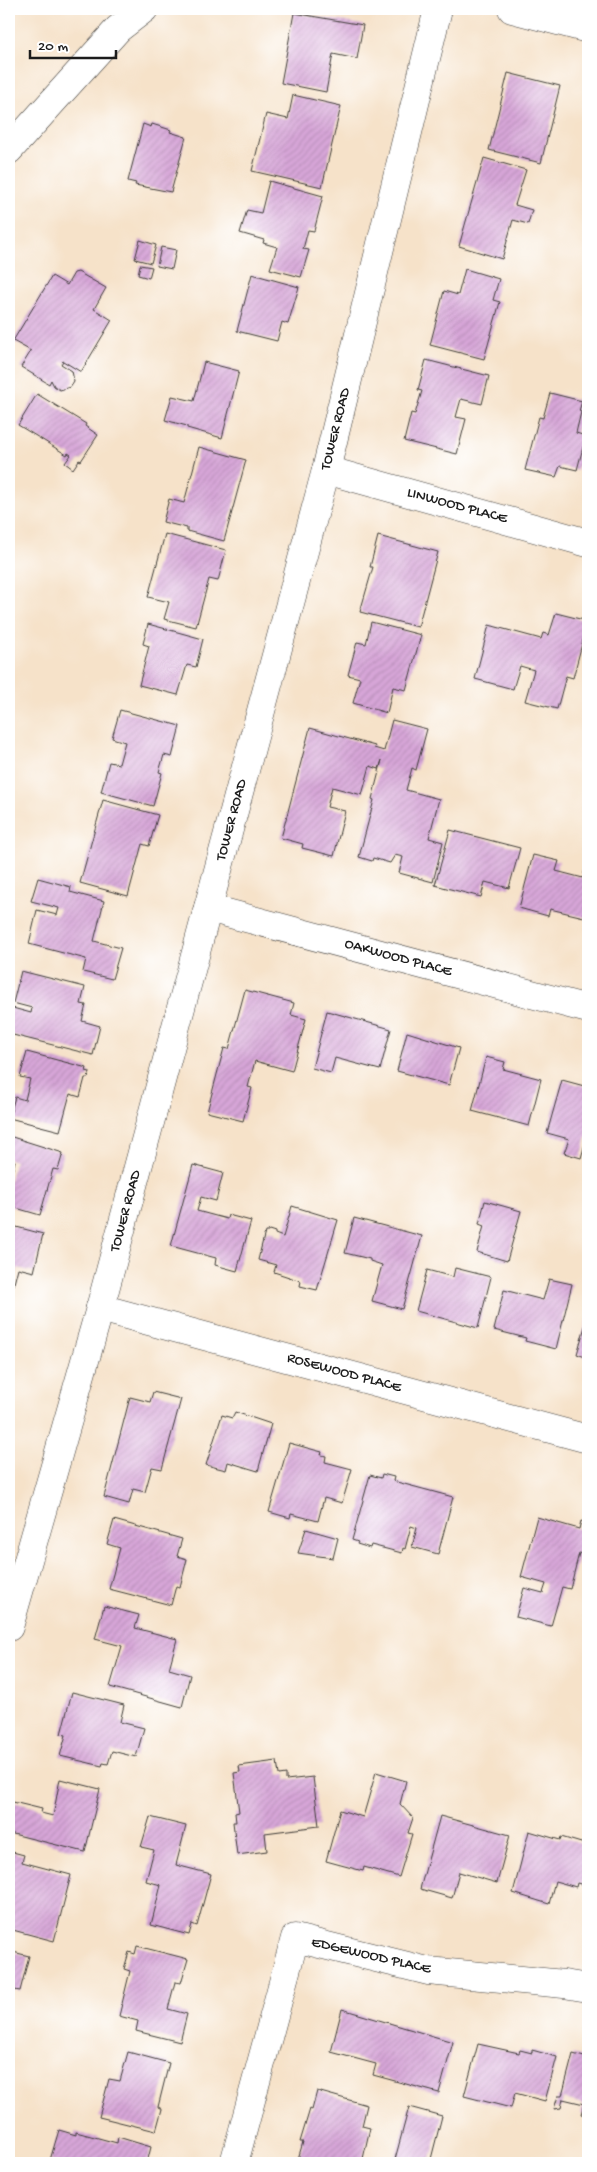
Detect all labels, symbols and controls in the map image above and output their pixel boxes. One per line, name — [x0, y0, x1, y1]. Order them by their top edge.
scale bar — [30, 28, 116, 60]
text: 20 m — [38, 38, 68, 56]
street label: TOWER ROAD — [317, 386, 355, 473]
street label: LINWOOD PLACE — [405, 484, 510, 528]
street label: TOWER ROAD — [212, 777, 252, 864]
street label: OAKWOOD PLACE — [342, 935, 454, 981]
street label: TOWER ROAD — [106, 1168, 146, 1255]
street label: ROSEWOOD PLACE — [285, 1349, 404, 1397]
street label: EDGEWOOD PLACE — [309, 1933, 433, 1979]

